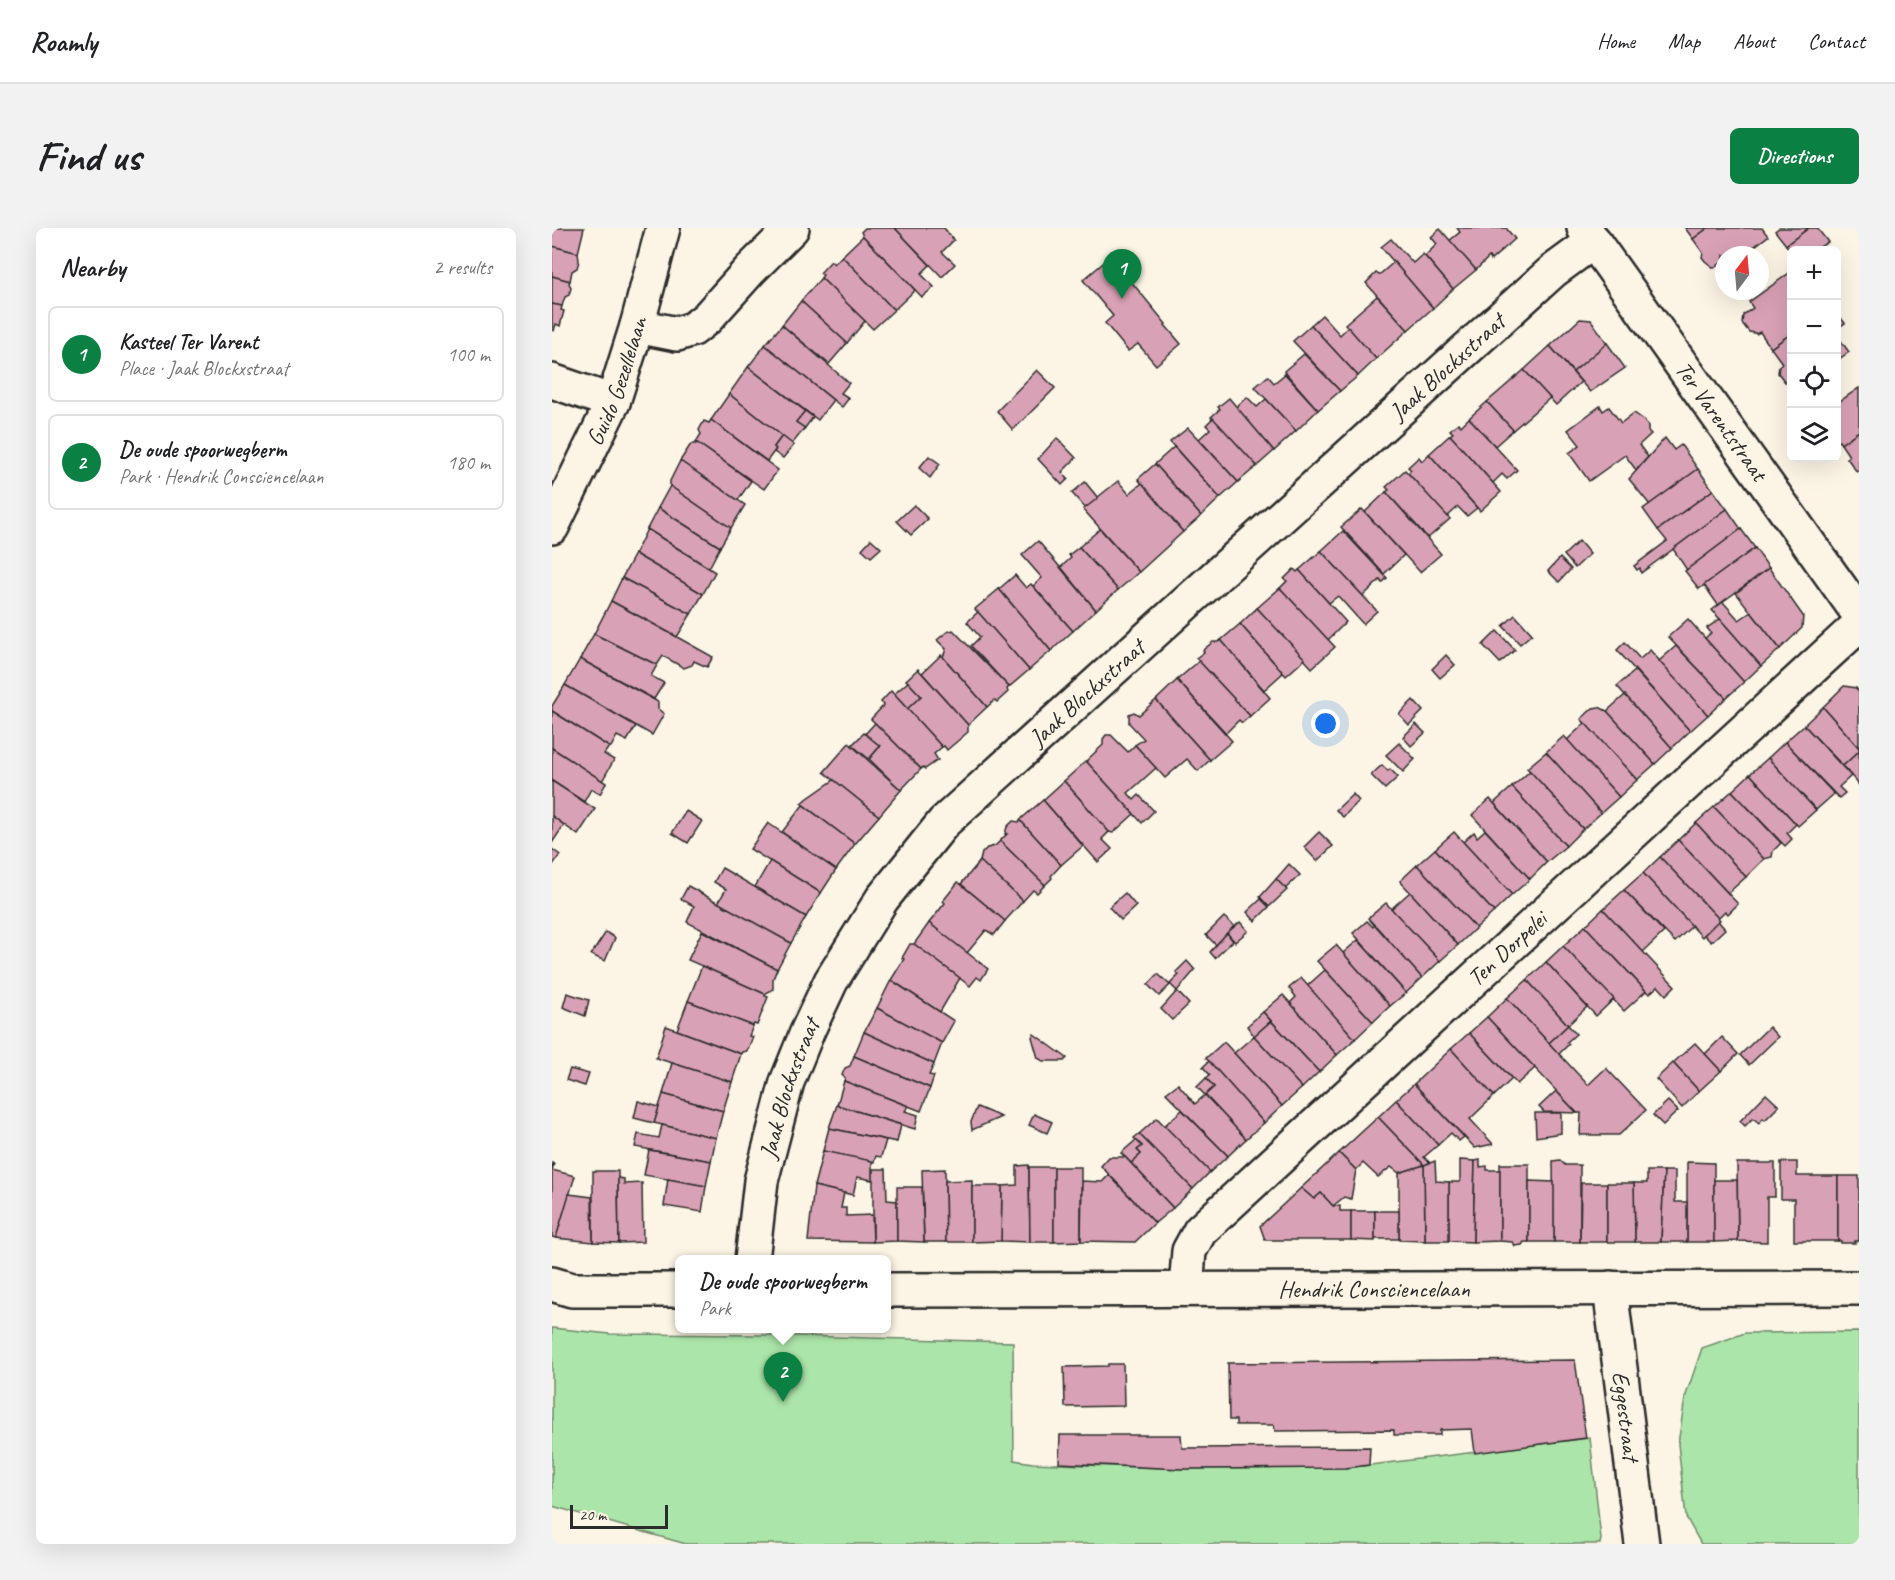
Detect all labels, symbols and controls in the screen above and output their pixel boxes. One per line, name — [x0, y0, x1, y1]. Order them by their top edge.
text: Roamly — [30, 24, 97, 59]
text: Home — [1597, 28, 1635, 54]
text: Map — [1668, 28, 1700, 54]
text: About — [1733, 28, 1775, 54]
text: Contact — [1808, 28, 1865, 54]
button: Directions — [1730, 128, 1859, 184]
text: Find us — [36, 130, 141, 183]
north arrow — [1715, 246, 1769, 300]
map controls — [1787, 246, 1841, 462]
button: + — [1787, 246, 1841, 300]
pin: 1 — [1102, 250, 1142, 299]
text: Nearby — [60, 251, 125, 284]
text: 2 results — [433, 255, 492, 280]
button: − — [1787, 300, 1841, 354]
street label: Jaak Blockxstraat — [1382, 305, 1513, 427]
street label: Guido Gezellelaan — [579, 313, 654, 450]
text: Kasteel Ter Varent — [119, 328, 258, 356]
text: 1 — [77, 342, 86, 367]
text: 100 m — [447, 342, 490, 367]
button: locate — [1787, 354, 1841, 408]
text: Place · Jaak Blockxstraat — [119, 356, 289, 381]
street label: Ter Varentstraat — [1669, 356, 1775, 488]
button: layers — [1787, 408, 1841, 462]
text: De oude spoorwegberm — [119, 436, 287, 464]
text: 2 — [77, 450, 86, 475]
text: 180 m — [447, 450, 490, 475]
text: Park · Hendrik Consciencelaan — [119, 464, 324, 489]
street label: Jaak Blockxstraat — [1022, 631, 1153, 753]
your location — [1311, 709, 1340, 738]
street label: Ten Dorpelei — [1461, 903, 1555, 993]
street label: Jaak Blockxstraat — [752, 1011, 827, 1163]
popup — [675, 1255, 891, 1333]
text: De oude spoorwegberm — [699, 1268, 867, 1296]
street label: Hendrik Consciencelaan — [1278, 1274, 1470, 1304]
text: Park — [699, 1296, 731, 1321]
pin: 2 — [764, 1352, 802, 1402]
street label: Eggestraat — [1606, 1370, 1647, 1465]
scale bar — [570, 1502, 668, 1530]
text: 20 m — [579, 1505, 606, 1525]

